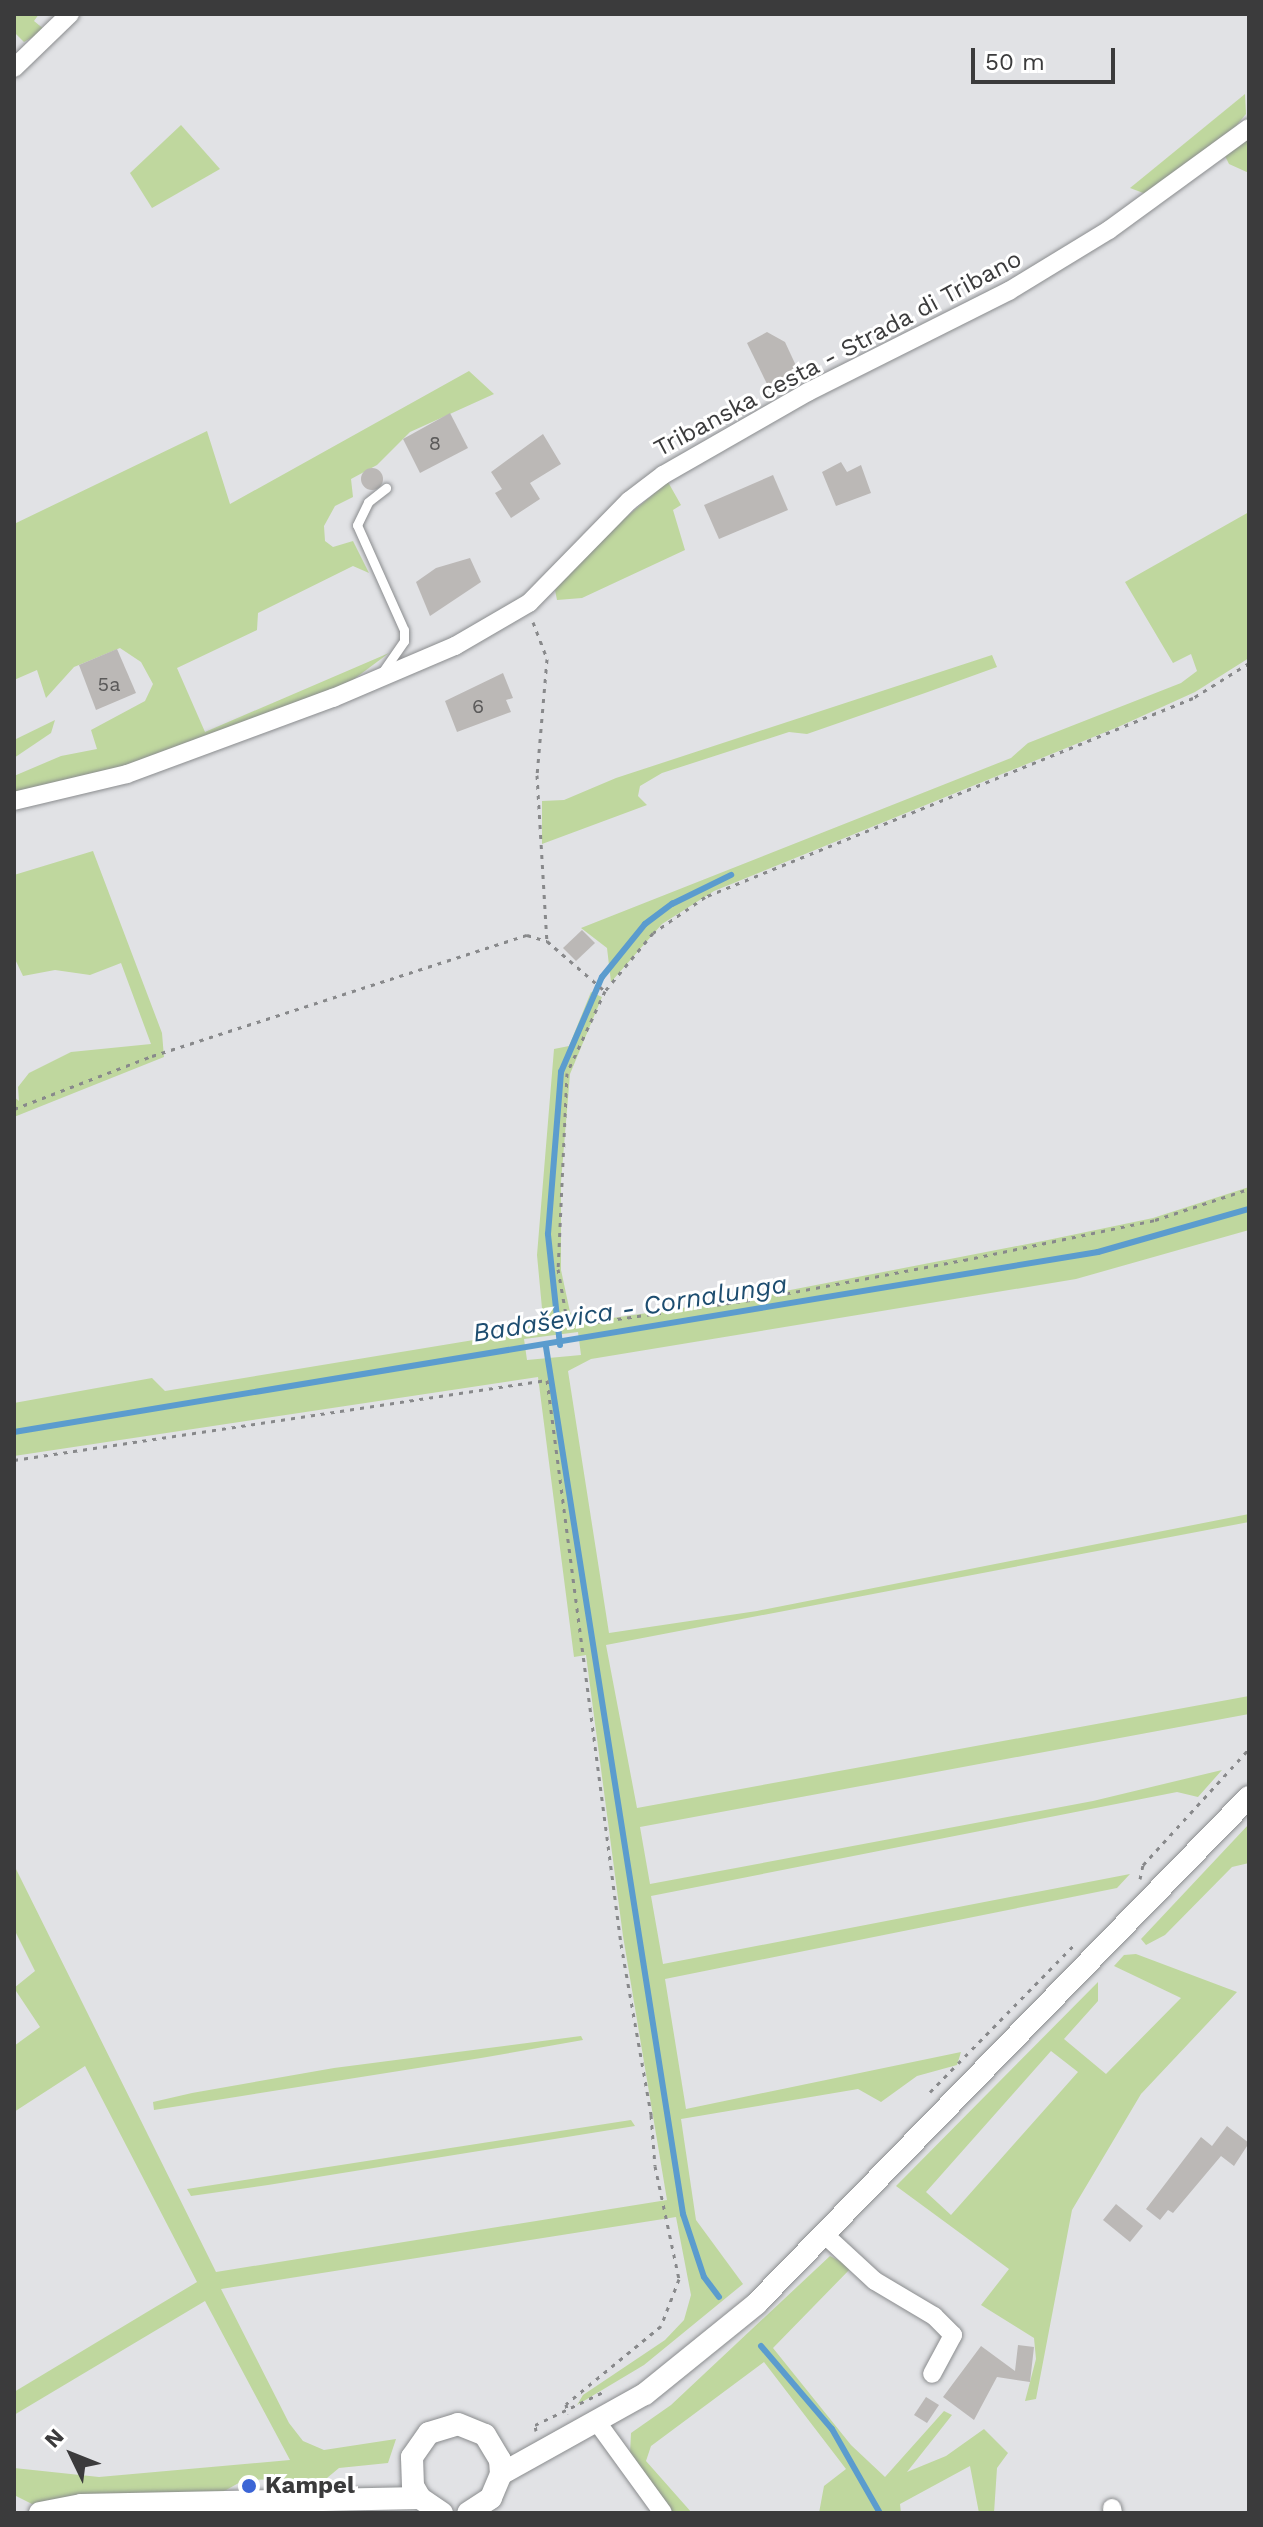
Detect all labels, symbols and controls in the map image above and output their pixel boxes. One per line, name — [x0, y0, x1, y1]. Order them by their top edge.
scale bar — [975, 32, 1119, 82]
text: 50 m — [985, 48, 1045, 76]
street label: Tribanska cesta - Strada di Tribano — [648, 244, 1028, 464]
house number: 8 — [429, 431, 441, 455]
house number: 5a — [98, 672, 120, 696]
house number: 6 — [472, 694, 484, 718]
water label: Badaševica - Cornalunga — [471, 1269, 789, 1349]
north arrow — [32, 2415, 112, 2495]
text: N — [39, 2424, 69, 2453]
place label: Kampel — [265, 2472, 355, 2500]
marker: Kampel — [240, 2477, 258, 2495]

